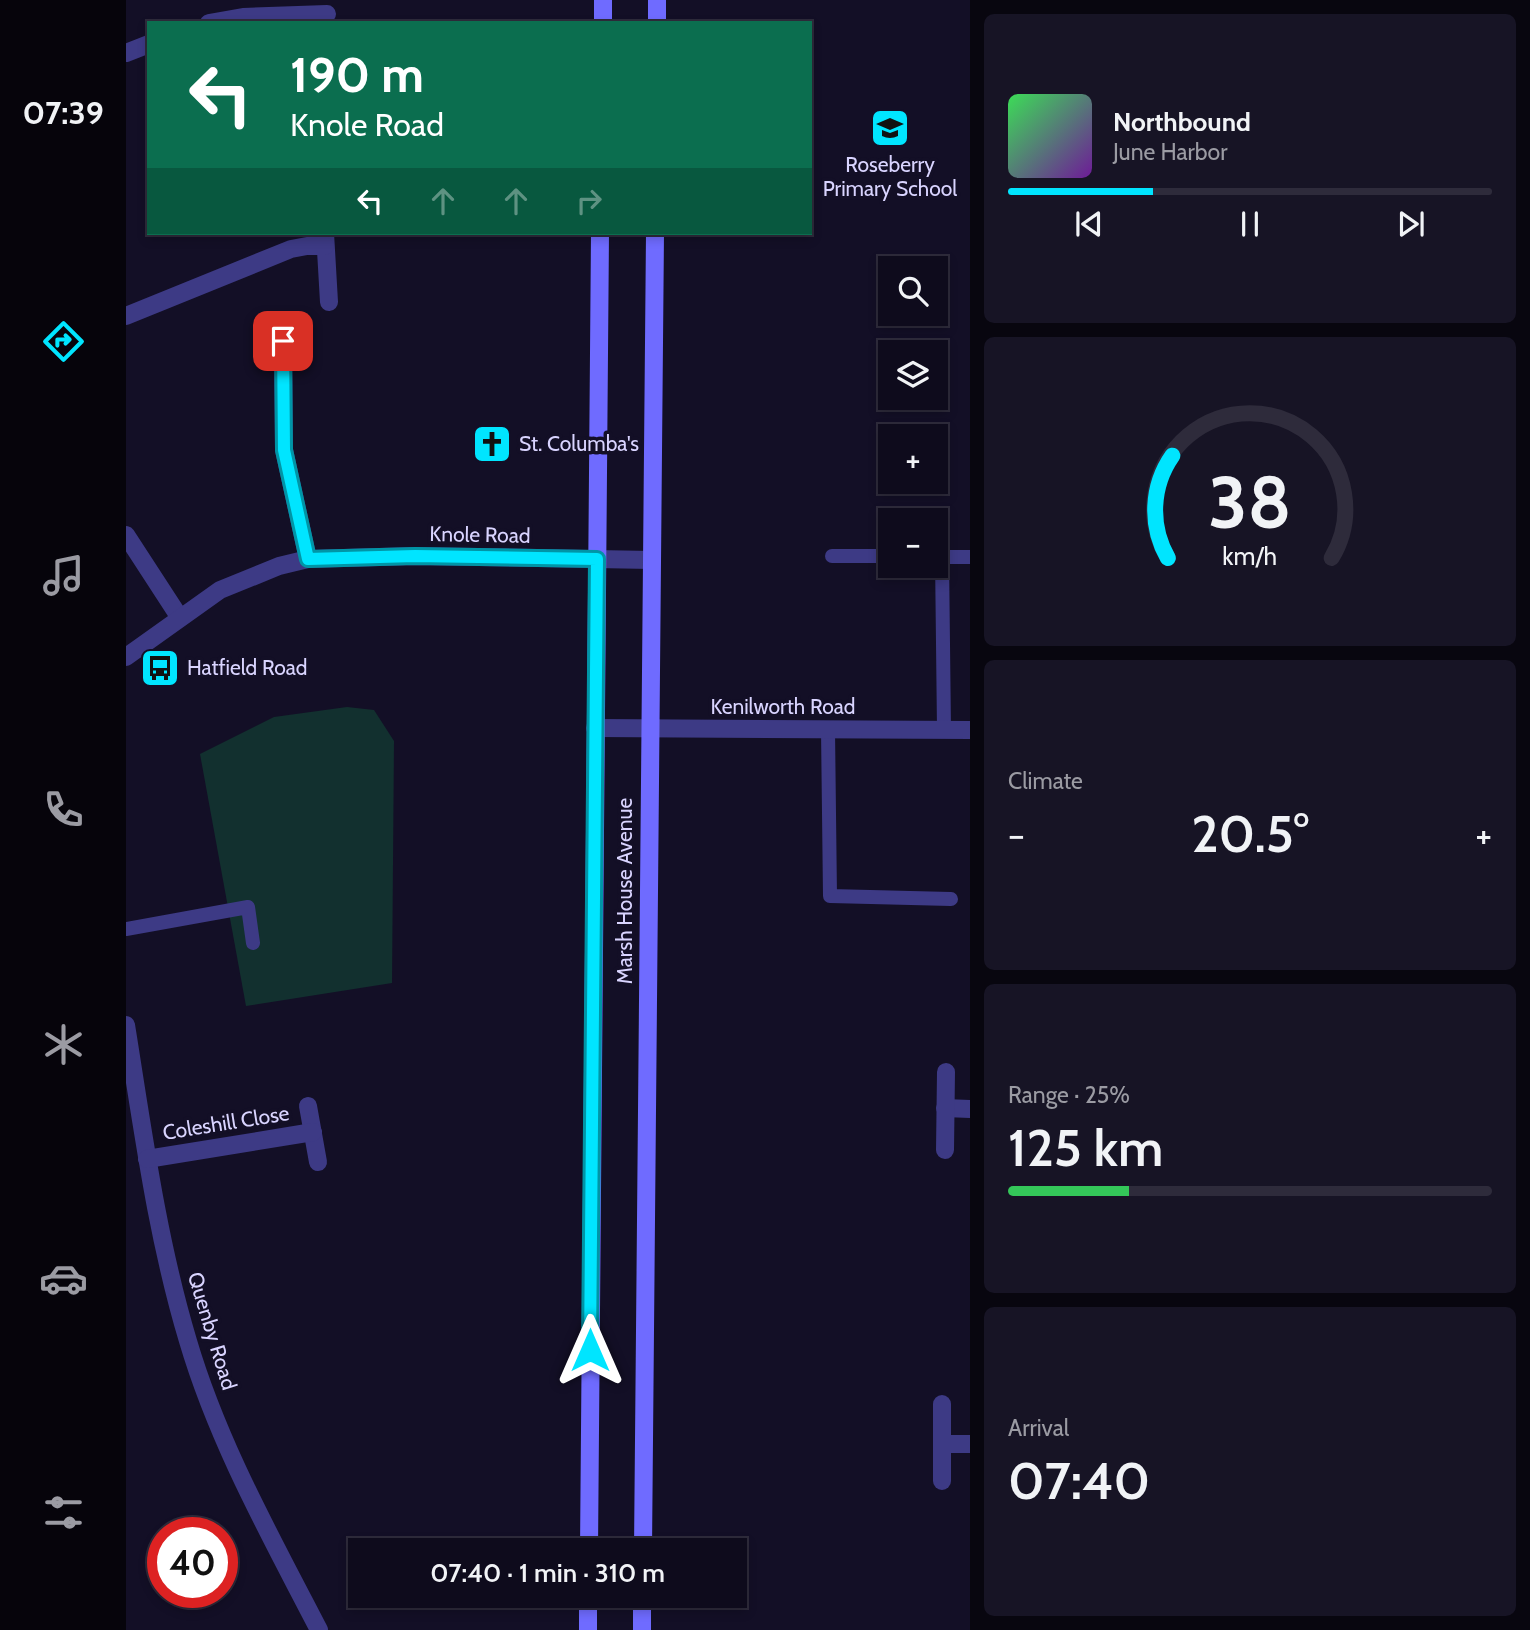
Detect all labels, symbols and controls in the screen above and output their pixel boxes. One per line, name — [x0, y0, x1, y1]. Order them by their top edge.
text: 190 m — [290, 45, 424, 104]
icon: left — [175, 49, 266, 140]
text: 07:39 — [22, 93, 104, 132]
text: Knole Road — [290, 105, 444, 144]
text: Northbound — [1113, 106, 1251, 138]
school or university icon: Roseberry Primary School — [869, 107, 911, 149]
text: June Harbor — [1113, 138, 1227, 166]
place label: Roseberry Primary School — [823, 152, 957, 201]
icon: left — [351, 182, 389, 220]
icon: ahead — [424, 182, 462, 220]
icon: ahead — [497, 182, 535, 220]
icon: right — [570, 182, 608, 220]
icon: previous — [1070, 205, 1108, 243]
icon: pause — [1231, 205, 1269, 243]
icon: next — [1392, 205, 1430, 243]
map controls — [878, 256, 948, 578]
button: search — [878, 256, 948, 326]
pin — [253, 311, 313, 371]
icon: directions — [39, 317, 88, 366]
icon: arrive — [264, 322, 302, 360]
button: layers — [878, 340, 948, 410]
church icon: St. Columba's — [471, 423, 513, 465]
button: + — [878, 424, 948, 494]
place label: St. Columba's — [519, 431, 639, 456]
text: 38 — [1208, 458, 1292, 546]
button: − — [878, 508, 948, 578]
street label: Knole Road — [429, 521, 531, 548]
text: km/h — [1223, 541, 1277, 571]
icon: music — [39, 551, 88, 600]
bus stop icon: Hatfield Road — [139, 647, 181, 689]
place label: Hatfield Road — [187, 655, 308, 680]
street label: Kenilworth Road — [710, 694, 856, 719]
text: Climate — [1008, 767, 1083, 795]
icon: phone — [39, 785, 88, 834]
street label: Marsh House Avenue — [612, 798, 637, 984]
text: 20.5° — [1191, 802, 1309, 865]
text: − — [1008, 811, 1025, 858]
text: + — [1475, 811, 1492, 858]
icon: climate — [39, 1020, 88, 1069]
text: Range · 25% — [1008, 1081, 1130, 1109]
street label: Coleshill Close — [161, 1100, 291, 1145]
text: 125 km — [1008, 1116, 1163, 1179]
icon: car — [39, 1254, 88, 1303]
street label: Quenby Road — [183, 1269, 242, 1393]
position arrow — [553, 1313, 627, 1387]
text: Arrival — [1008, 1414, 1069, 1442]
text: 07:40 — [1008, 1449, 1150, 1512]
icon: filters — [39, 1488, 88, 1537]
speed limit sign: 40 — [147, 1517, 238, 1608]
text: 07:40 · 1 min · 310 m — [430, 1557, 665, 1589]

